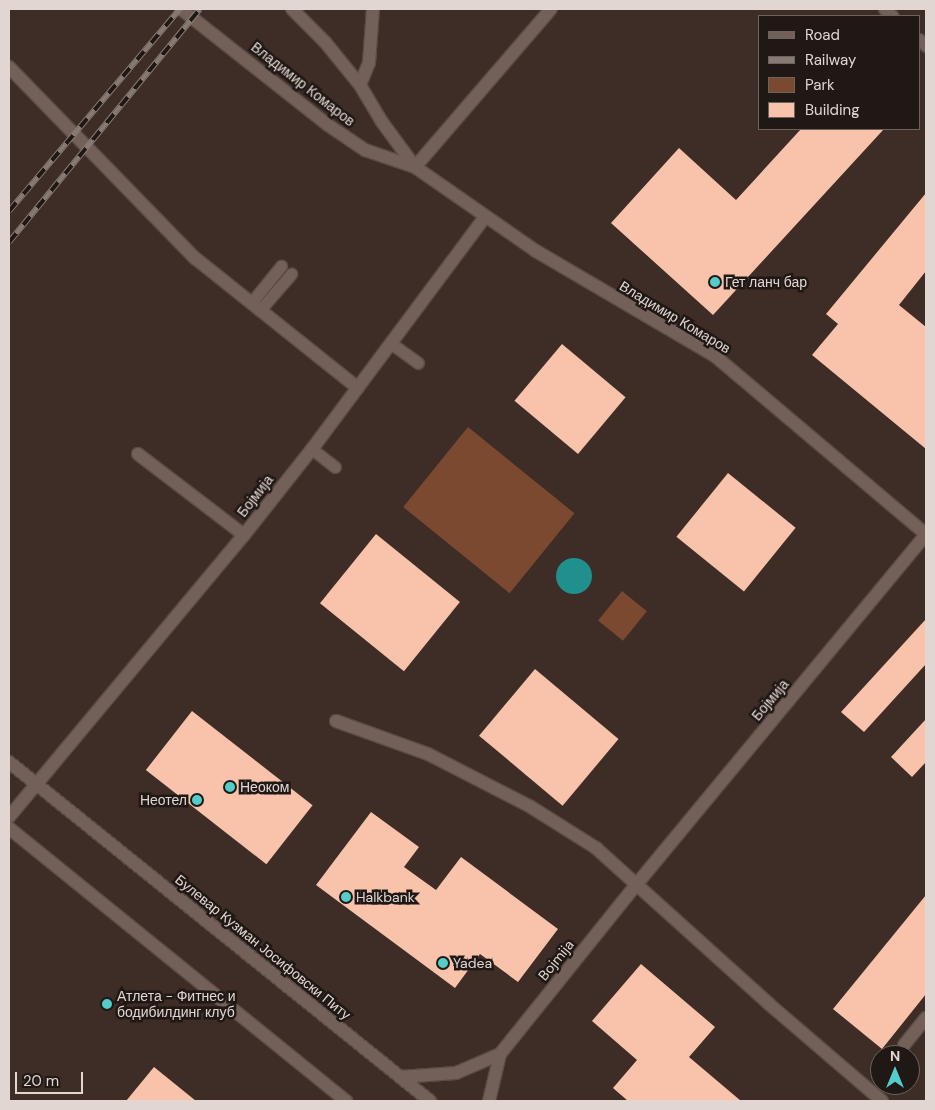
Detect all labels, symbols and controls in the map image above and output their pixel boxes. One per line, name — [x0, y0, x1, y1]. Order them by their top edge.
legend — [758, 15, 920, 130]
text: Road — [805, 25, 840, 45]
street label: Владимир Комаров — [248, 38, 358, 130]
text: Railway — [805, 50, 856, 70]
text: Park — [805, 75, 835, 95]
text: Building — [805, 100, 860, 120]
place label: Гет ланч бар — [725, 274, 807, 290]
marker: Гет ланч бар — [709, 276, 721, 288]
street label: Владимир Комаров — [616, 277, 734, 357]
street label: Бојмија — [233, 472, 277, 520]
street label: Бојмија — [748, 676, 792, 724]
place label: Неоком — [240, 779, 289, 795]
marker: Неоком — [224, 781, 236, 793]
place label: Неотел — [140, 792, 187, 808]
marker: Неотел — [191, 794, 203, 806]
street label: Булевар Кузман Јосифовски Питу — [172, 871, 354, 1023]
place label: Halkbank — [356, 889, 415, 905]
marker: Halkbank — [340, 891, 352, 903]
street label: Bojmija — [535, 936, 577, 984]
place label: Yadea — [453, 955, 492, 971]
marker: Yadea — [437, 957, 449, 969]
place label: Атлета - Фитнес и бодибилдинг клуб — [117, 988, 236, 1020]
marker: Атлета - Фитнес и бодибилдинг клуб — [101, 998, 113, 1010]
north arrow — [870, 1045, 920, 1095]
text: N — [890, 1047, 900, 1065]
scale bar — [18, 1062, 85, 1094]
text: 20 m — [23, 1071, 59, 1091]

